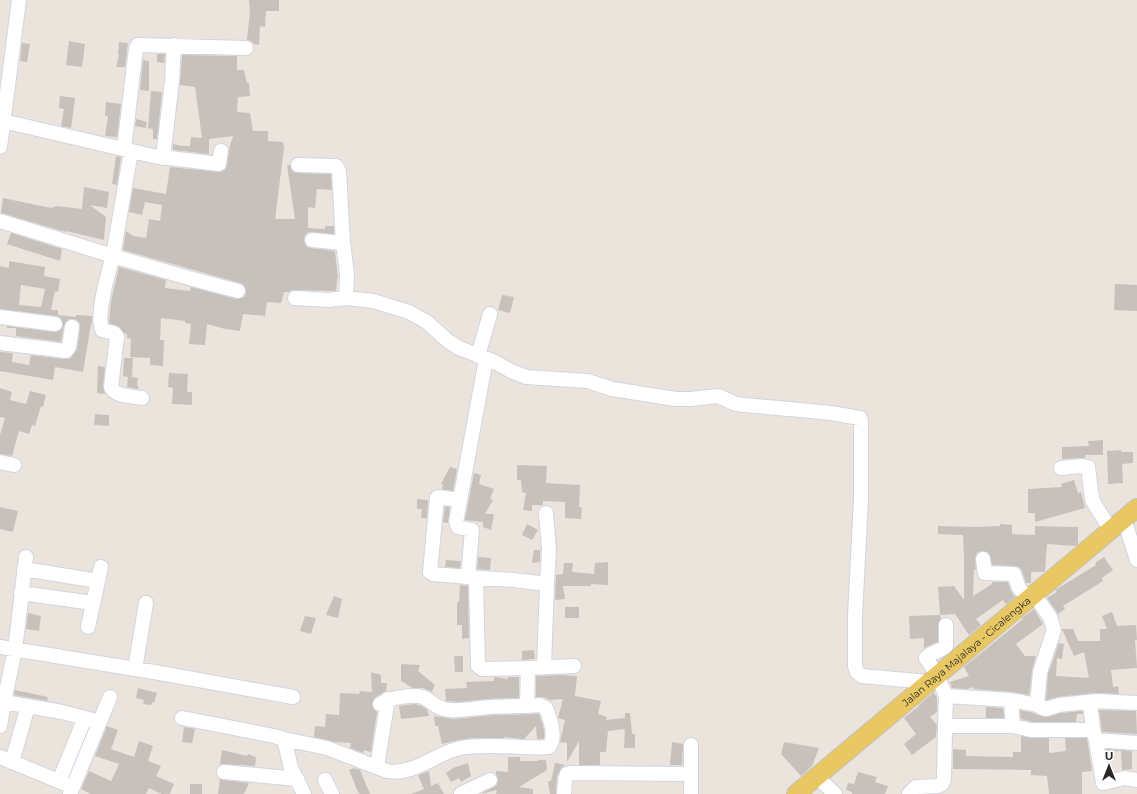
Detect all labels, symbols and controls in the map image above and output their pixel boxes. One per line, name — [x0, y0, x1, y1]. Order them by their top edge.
street label: Jalan Raya Majalaya - Cicalengka — [898, 594, 1033, 710]
north arrow — [1089, 746, 1129, 786]
text: U — [1105, 749, 1113, 763]

